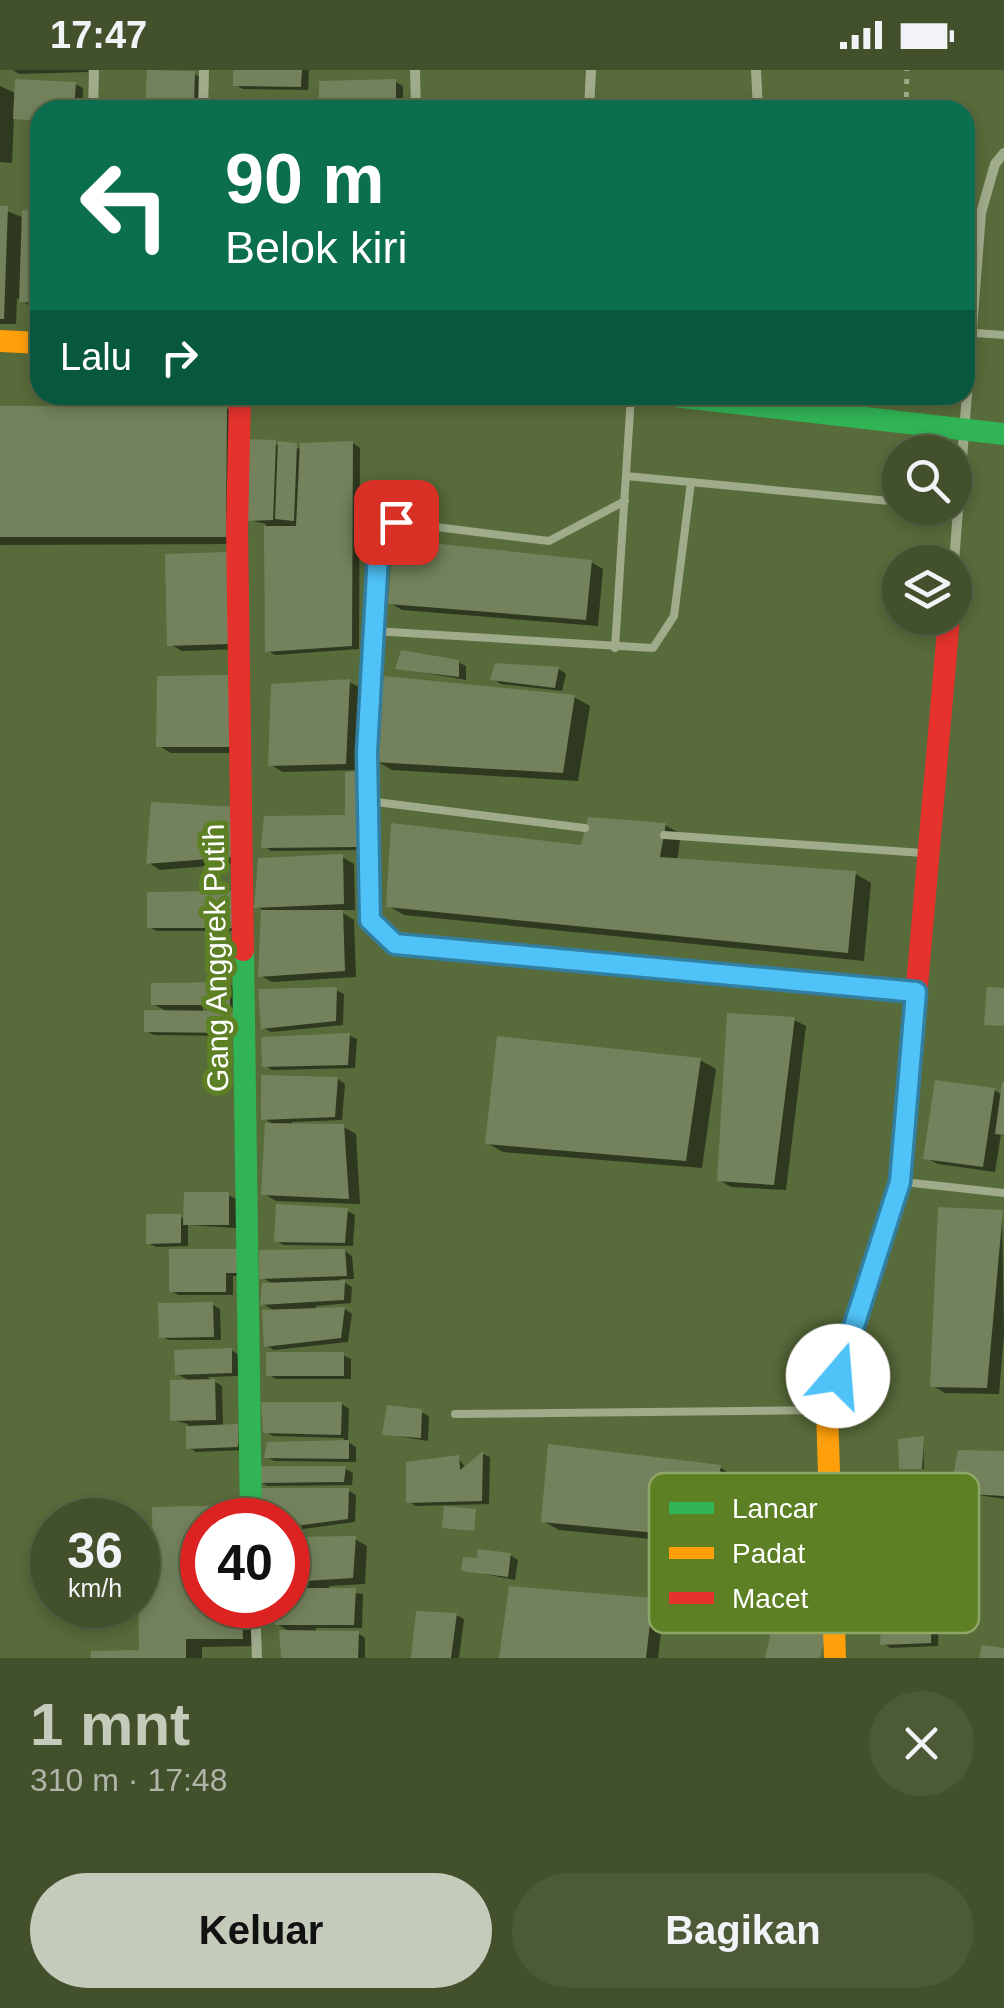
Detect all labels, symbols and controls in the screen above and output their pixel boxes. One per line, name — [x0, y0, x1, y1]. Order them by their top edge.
text: 17:47 — [50, 14, 147, 56]
icon: left — [60, 140, 190, 270]
text: 90 m — [225, 140, 385, 218]
text: Belok kiri — [225, 222, 408, 273]
icon: right — [152, 330, 207, 385]
text: Lalu — [60, 336, 132, 378]
map controls — [882, 435, 972, 635]
button: search — [882, 435, 972, 525]
pin — [354, 480, 439, 565]
icon: arrive — [369, 495, 424, 550]
button: layers — [882, 545, 972, 635]
street label: Gang Anggrek Putih — [197, 823, 234, 1093]
position arrow — [786, 1324, 890, 1428]
legend — [649, 1473, 979, 1633]
text: Lancar — [732, 1493, 818, 1524]
speed limit sign: 40 — [180, 1498, 310, 1628]
text: 36 — [67, 1523, 123, 1579]
text: Padat — [732, 1538, 805, 1569]
text: km/h — [68, 1574, 122, 1602]
text: Macet — [732, 1583, 808, 1614]
text: 1 mnt — [30, 1691, 190, 1758]
button: close — [869, 1691, 974, 1796]
text: 310 m · 17:48 — [30, 1762, 227, 1798]
button: Keluar — [30, 1873, 492, 1988]
button: Bagikan — [512, 1873, 974, 1988]

